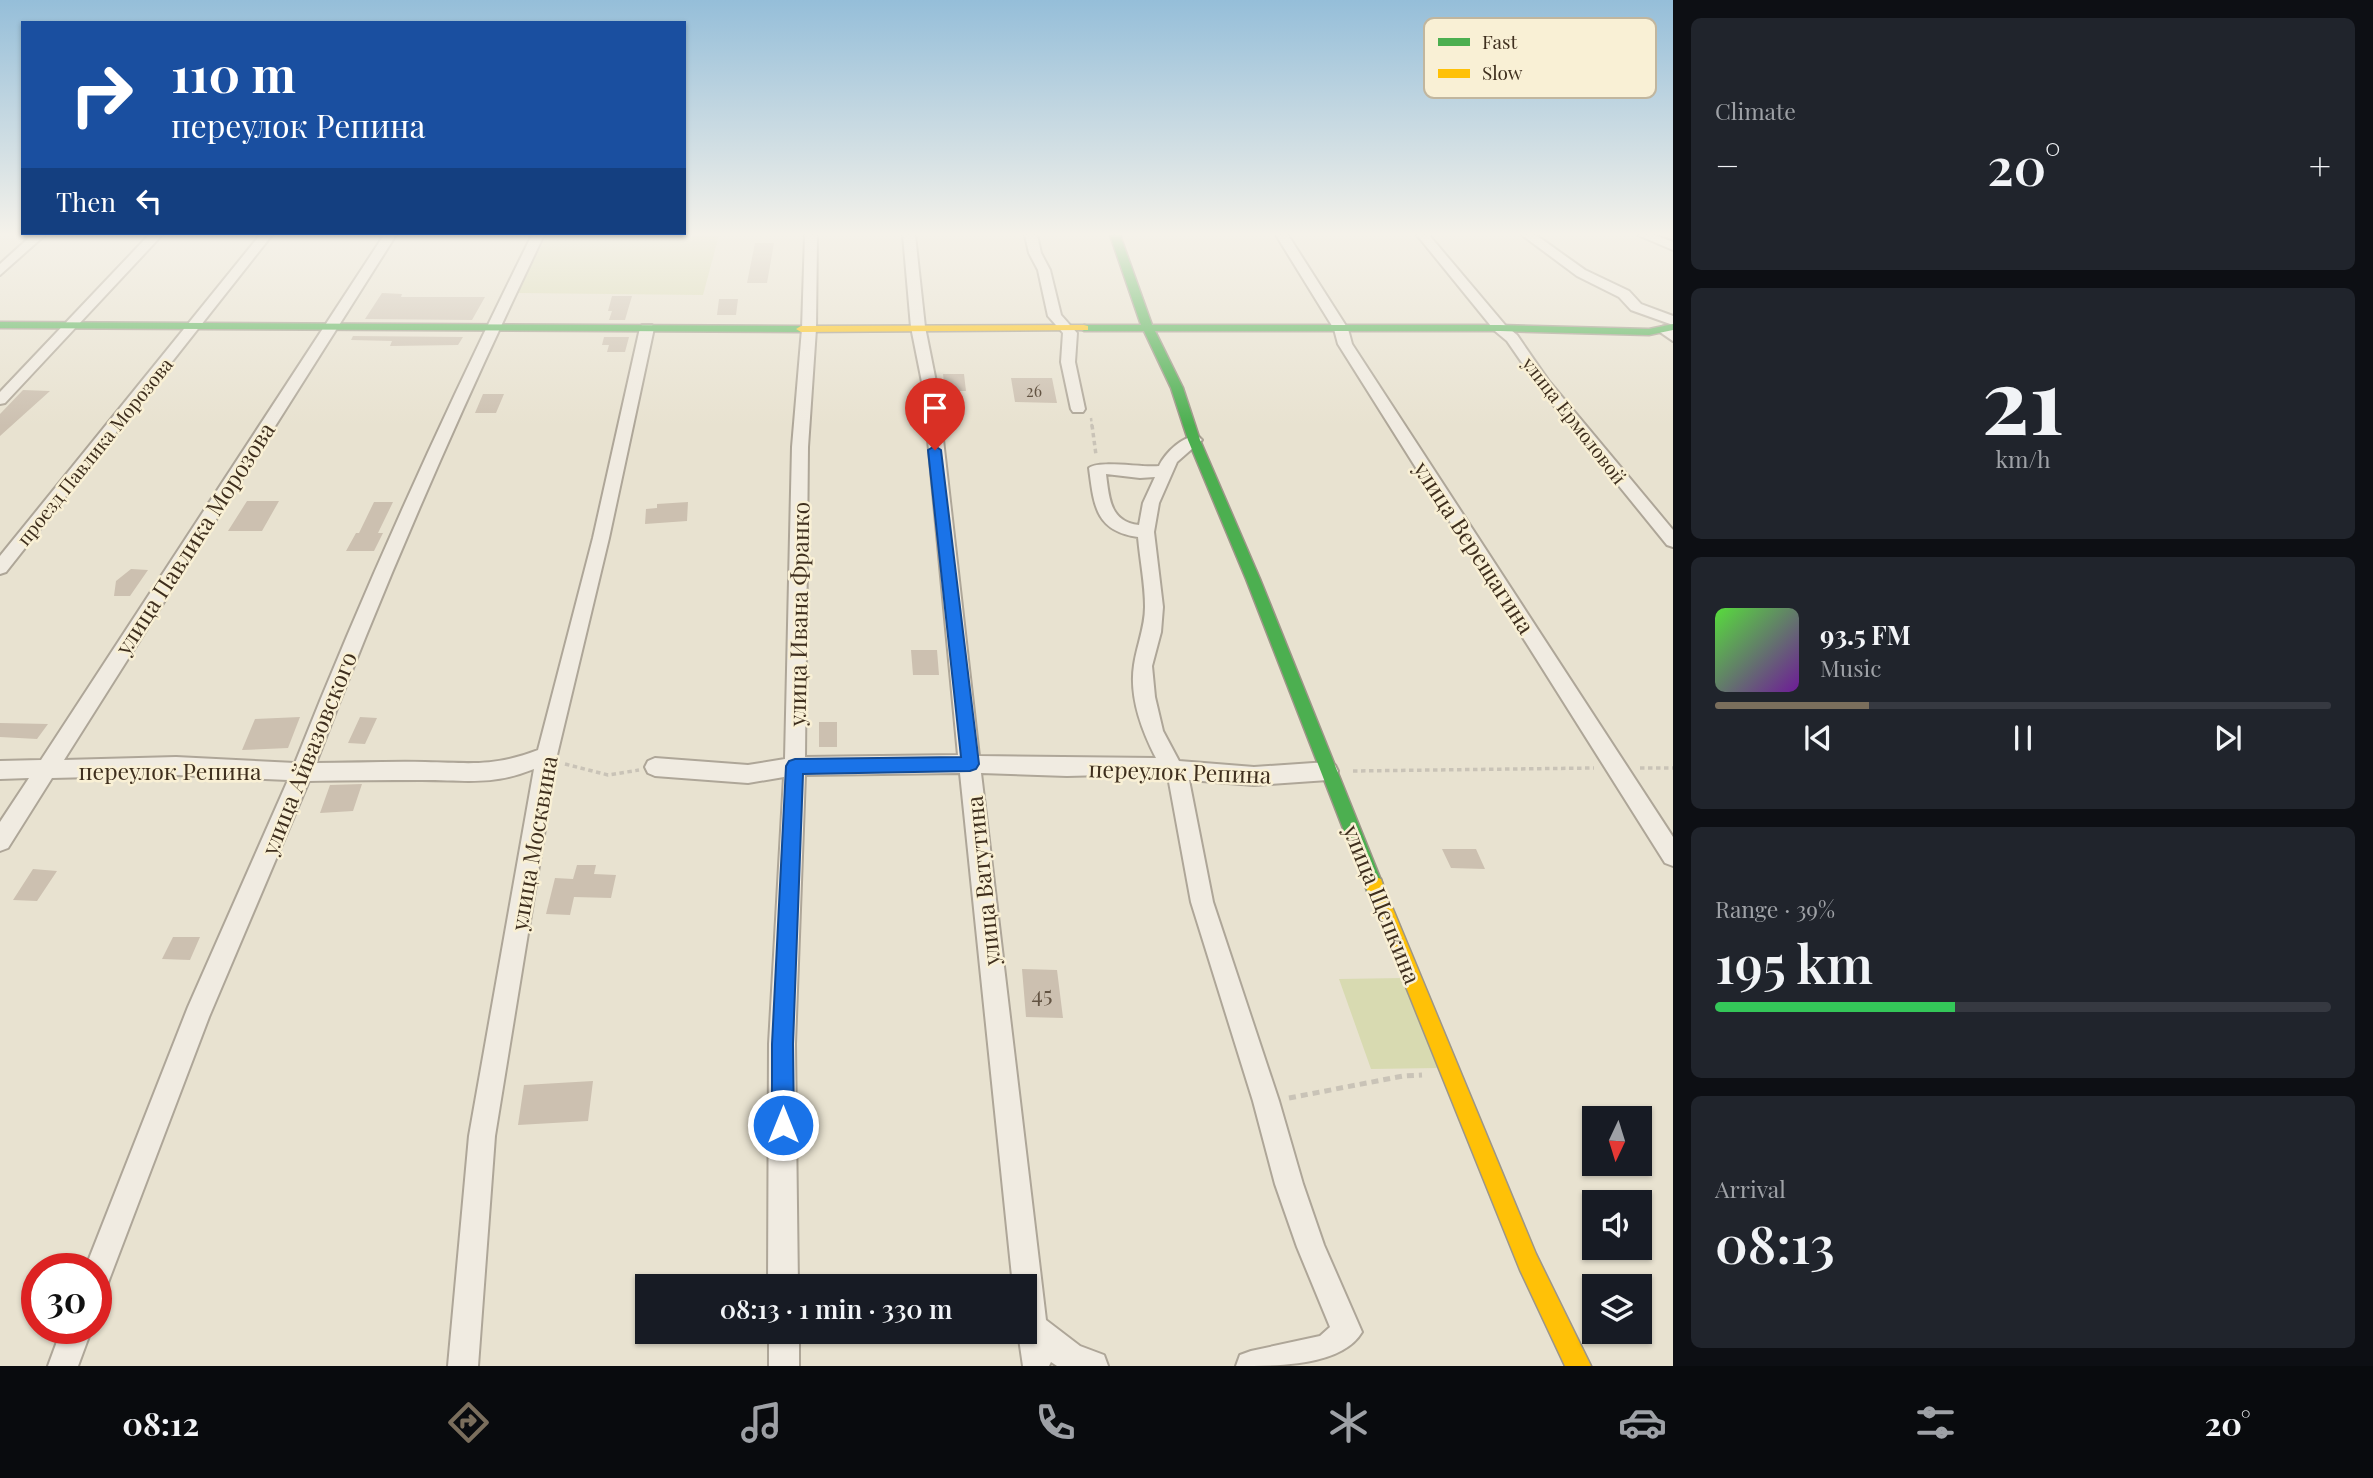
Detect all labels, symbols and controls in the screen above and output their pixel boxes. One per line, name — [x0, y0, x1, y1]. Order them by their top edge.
legend — [1424, 18, 1656, 98]
text: Fast — [1482, 28, 1518, 54]
text: 110 m — [171, 40, 296, 105]
icon: right — [56, 49, 147, 140]
text: Slow — [1482, 59, 1523, 85]
text: Climate — [1715, 95, 1796, 126]
text: переулок Репина — [171, 103, 425, 146]
text: 20° — [1987, 130, 2061, 199]
text: − — [1715, 139, 1740, 190]
text: + — [2309, 139, 2331, 190]
icon: left — [130, 182, 168, 220]
text: Then — [56, 184, 116, 219]
text: 21 — [1982, 337, 2064, 458]
street label: улица Ермоловой — [1516, 350, 1633, 489]
street label: проезд Павлика Морозова — [10, 351, 178, 550]
pin — [905, 378, 965, 450]
house number: 26 — [1026, 380, 1042, 401]
icon: arrive — [916, 389, 954, 427]
street label: улица Павлика Морозова — [107, 415, 281, 661]
text: km/h — [1995, 443, 2051, 474]
street label: улица Верещагина — [1407, 454, 1543, 640]
street label: улица Ивана Франко — [781, 501, 815, 728]
text: 93.5 FM — [1820, 617, 1911, 652]
street label: улица Айвазовского — [253, 647, 363, 860]
text: Music — [1820, 652, 1881, 683]
icon: previous — [1799, 719, 1837, 757]
icon: pause — [2004, 719, 2042, 757]
icon: next — [2209, 719, 2247, 757]
street label: переулок Репина — [1088, 752, 1272, 790]
street label: улица Москвина — [502, 753, 564, 934]
street label: переулок Репина — [79, 755, 262, 786]
street label: улица Ватутина — [958, 794, 1006, 968]
street label: улица Щепкина — [1337, 819, 1429, 989]
text: Range · 39% — [1715, 893, 1835, 924]
text: 195 km — [1715, 928, 1873, 997]
house number: 45 — [1032, 978, 1052, 1009]
position arrow — [746, 1088, 820, 1162]
north arrow — [1582, 1106, 1652, 1176]
map controls — [1582, 1106, 1652, 1344]
text: Arrival — [1715, 1173, 1786, 1204]
button: sound — [1582, 1190, 1652, 1260]
text: 08:13 — [1715, 1208, 1835, 1277]
speed limit sign: 30 — [21, 1253, 112, 1344]
button: layers — [1582, 1274, 1652, 1344]
text: 08:13 · 1 min · 330 m — [720, 1291, 952, 1326]
icon: directions — [444, 1398, 493, 1447]
icon: music — [737, 1398, 786, 1447]
icon: phone — [1031, 1398, 1080, 1447]
icon: climate — [1324, 1398, 1373, 1447]
icon: car — [1618, 1398, 1667, 1447]
icon: filters — [1911, 1398, 1960, 1447]
text: 08:12 — [122, 1401, 199, 1444]
text: 20° — [2205, 1401, 2251, 1444]

